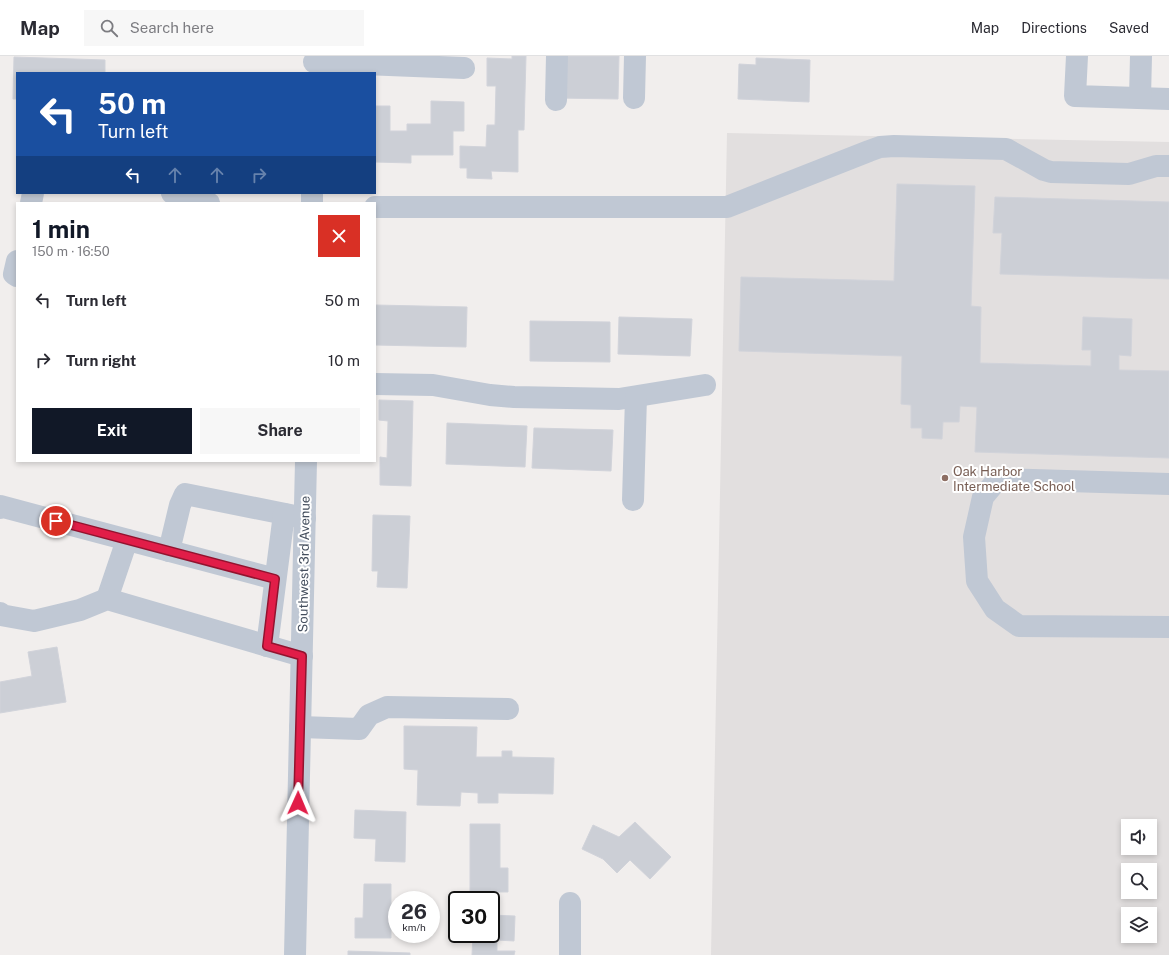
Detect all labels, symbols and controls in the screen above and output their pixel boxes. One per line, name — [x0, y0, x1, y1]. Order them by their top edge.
search box — [84, 10, 364, 46]
text: Map — [20, 17, 60, 39]
icon: search — [98, 17, 120, 39]
text: Search here — [130, 19, 214, 36]
text: Map — [971, 20, 999, 36]
text: Directions — [1021, 20, 1087, 36]
text: Saved — [1109, 20, 1149, 36]
text: 50 m — [98, 87, 166, 120]
icon: left — [32, 88, 84, 140]
text: Turn left — [98, 121, 168, 142]
icon: left — [122, 164, 144, 186]
icon: ahead — [164, 164, 186, 186]
icon: ahead — [206, 164, 228, 186]
icon: right — [248, 164, 270, 186]
text: 1 min — [32, 215, 90, 243]
button: close — [318, 215, 360, 257]
text: 150 m · 16:50 — [32, 244, 110, 259]
icon: left — [32, 289, 54, 311]
text: Turn left — [66, 292, 127, 309]
text: 50 m — [325, 292, 360, 309]
icon: right — [32, 349, 54, 371]
text: Turn right — [66, 352, 136, 369]
text: 10 m — [328, 352, 360, 369]
button: Exit — [32, 408, 192, 454]
button: Share — [200, 408, 360, 454]
place label: Oak Harbor Intermediate School — [953, 464, 1075, 494]
marker: Oak Harbor Intermediate School — [940, 473, 950, 483]
street label: Southwest 3rd Avenue — [295, 496, 313, 632]
pin — [39, 504, 73, 538]
icon: arrive — [45, 510, 67, 532]
position arrow — [277, 782, 319, 824]
map controls — [1121, 819, 1157, 943]
button: sound — [1121, 819, 1157, 855]
button: search — [1121, 863, 1157, 899]
speed limit sign: 30 — [448, 891, 500, 943]
text: 26 — [401, 900, 427, 924]
button: layers — [1121, 907, 1157, 943]
text: km/h — [402, 921, 426, 933]

